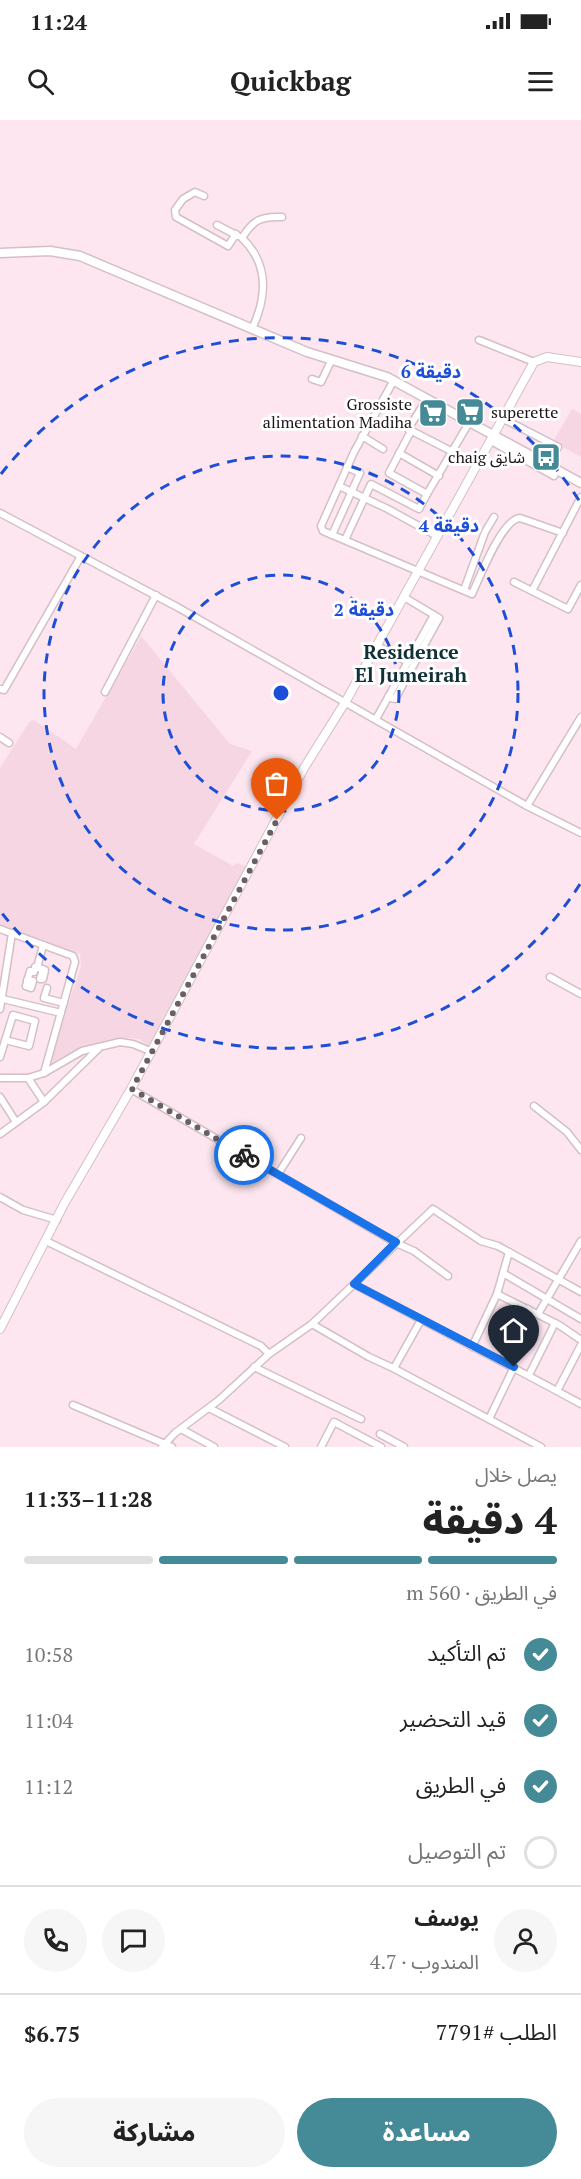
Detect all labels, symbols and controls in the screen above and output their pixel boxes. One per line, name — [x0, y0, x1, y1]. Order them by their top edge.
text: 11:24 — [30, 7, 87, 36]
text: Quickbag — [230, 63, 351, 99]
icon: search — [24, 65, 57, 98]
icon: menu — [524, 65, 557, 98]
text: 6 دقيقة — [401, 359, 461, 383]
place label: Grossiste alimentation Madiha — [263, 393, 412, 433]
supermarket icon: superette — [454, 396, 486, 428]
supermarket icon: Grossiste alimentation Madiha — [417, 397, 449, 429]
place label: superette — [491, 401, 558, 423]
bus stop icon: chaig شايق — [530, 441, 562, 473]
place label: chaig شايق — [448, 446, 525, 468]
text: 4 دقيقة — [419, 513, 479, 537]
text: 2 دقيقة — [334, 597, 394, 621]
district label: Residence El Jumeirah — [355, 638, 467, 688]
centre of rings — [271, 683, 291, 703]
pin — [251, 758, 302, 820]
icon: bag — [260, 767, 293, 800]
courier — [214, 1125, 274, 1185]
icon: bike — [228, 1139, 261, 1172]
pin — [488, 1305, 539, 1367]
icon: home — [497, 1314, 530, 1347]
text: يصل خلال — [475, 1461, 557, 1488]
text: 11:28–11:33 — [24, 1484, 152, 1513]
text: 4 دقيقة — [423, 1493, 557, 1545]
text: في الطريق · 560 m — [406, 1579, 557, 1606]
text: تم التأكيد — [427, 1638, 506, 1667]
icon: check — [524, 1638, 557, 1671]
text: 10:58 — [24, 1641, 73, 1668]
text: قيد التحضير — [400, 1704, 506, 1733]
icon: check — [524, 1704, 557, 1737]
text: 11:04 — [24, 1707, 73, 1734]
text: في الطريق — [416, 1770, 506, 1799]
icon: check — [524, 1770, 557, 1803]
text: 11:12 — [24, 1773, 73, 1800]
text: تم التوصيل — [408, 1836, 506, 1865]
text: يوسف — [414, 1903, 479, 1932]
button: phone — [24, 1909, 87, 1972]
button: chat — [102, 1909, 165, 1972]
button: person — [494, 1909, 557, 1972]
text: المندوب · 4.7 — [370, 1948, 479, 1975]
text: الطلب #7791 — [436, 2017, 557, 2046]
text: $6.75 — [24, 2019, 80, 2048]
button: مشاركة — [24, 2098, 285, 2167]
button: مساعدة — [297, 2098, 557, 2167]

